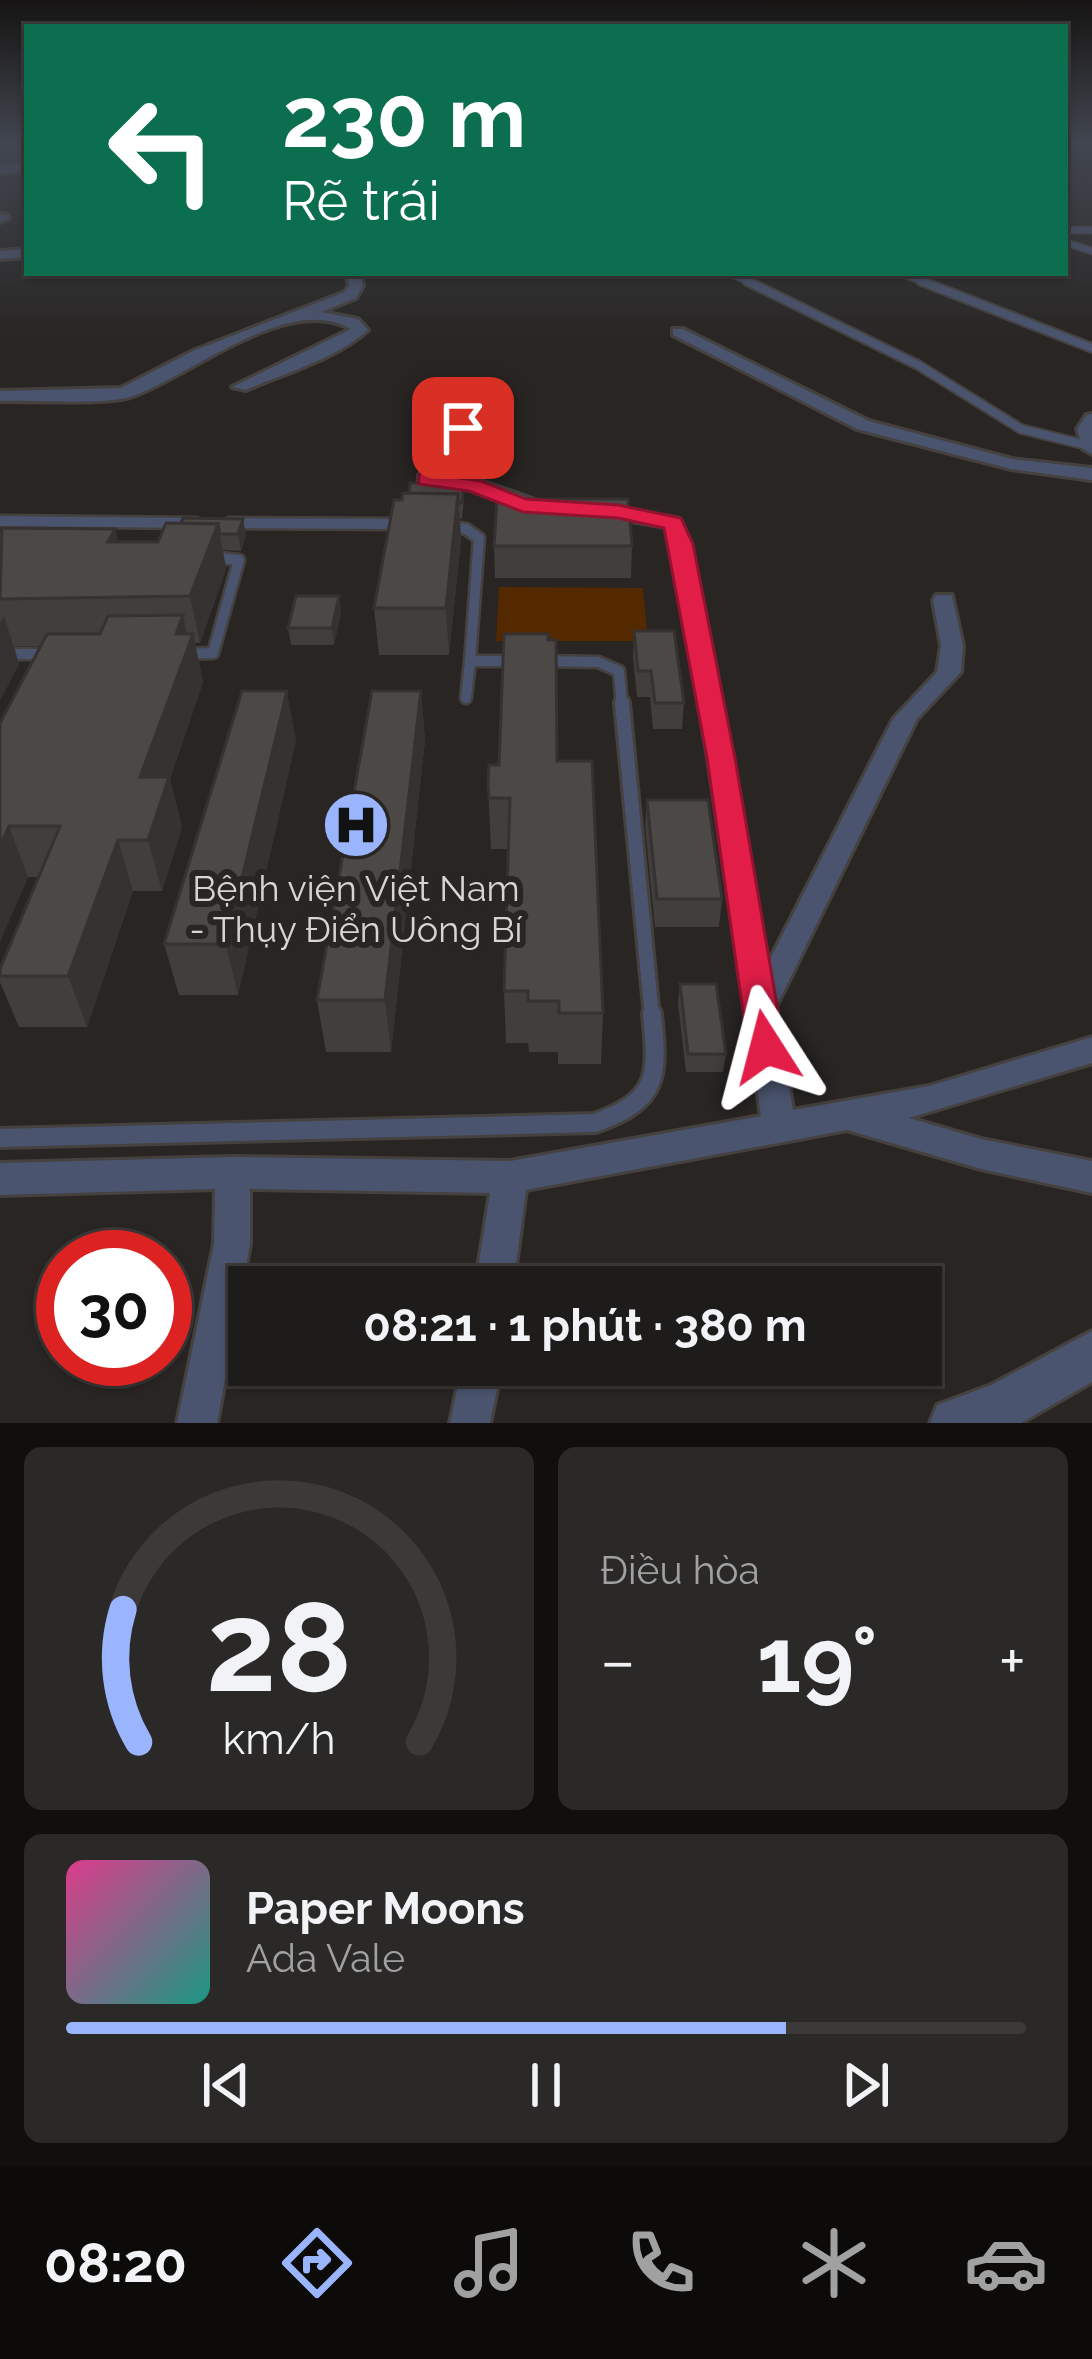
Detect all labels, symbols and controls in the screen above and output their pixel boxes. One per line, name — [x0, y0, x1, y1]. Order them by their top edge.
text: 230 m — [282, 68, 526, 167]
icon: left — [84, 72, 240, 228]
text: Rẽ trái — [282, 169, 440, 233]
pin — [412, 377, 514, 479]
icon: arrive — [430, 395, 496, 461]
hospital icon: Bệnh viện Việt Nam - Thụy Điển Uông Bí — [321, 790, 391, 860]
place label: Bệnh viện Việt Nam - Thụy Điển Uông Bí — [190, 867, 523, 950]
position arrow — [703, 984, 829, 1110]
speed limit sign: 30 — [36, 1230, 192, 1386]
text: 08:21 · 1 phút · 380 m — [363, 1299, 807, 1352]
text: Điều hòa — [600, 1547, 760, 1593]
text: 28 — [206, 1574, 352, 1720]
text: 19° — [757, 1607, 877, 1713]
text: − — [600, 1622, 636, 1699]
text: + — [999, 1622, 1026, 1699]
text: km/h — [222, 1713, 336, 1763]
text: Paper Moons — [246, 1882, 525, 1935]
text: Ada Vale — [246, 1935, 405, 1981]
icon: previous — [193, 2052, 259, 2118]
icon: pause — [513, 2052, 579, 2118]
icon: next — [833, 2052, 899, 2118]
icon: directions — [275, 2221, 359, 2305]
icon: music — [447, 2221, 531, 2305]
icon: phone — [619, 2221, 703, 2305]
icon: climate — [792, 2221, 876, 2305]
icon: car — [964, 2221, 1048, 2305]
text: 08:20 — [44, 2231, 187, 2295]

